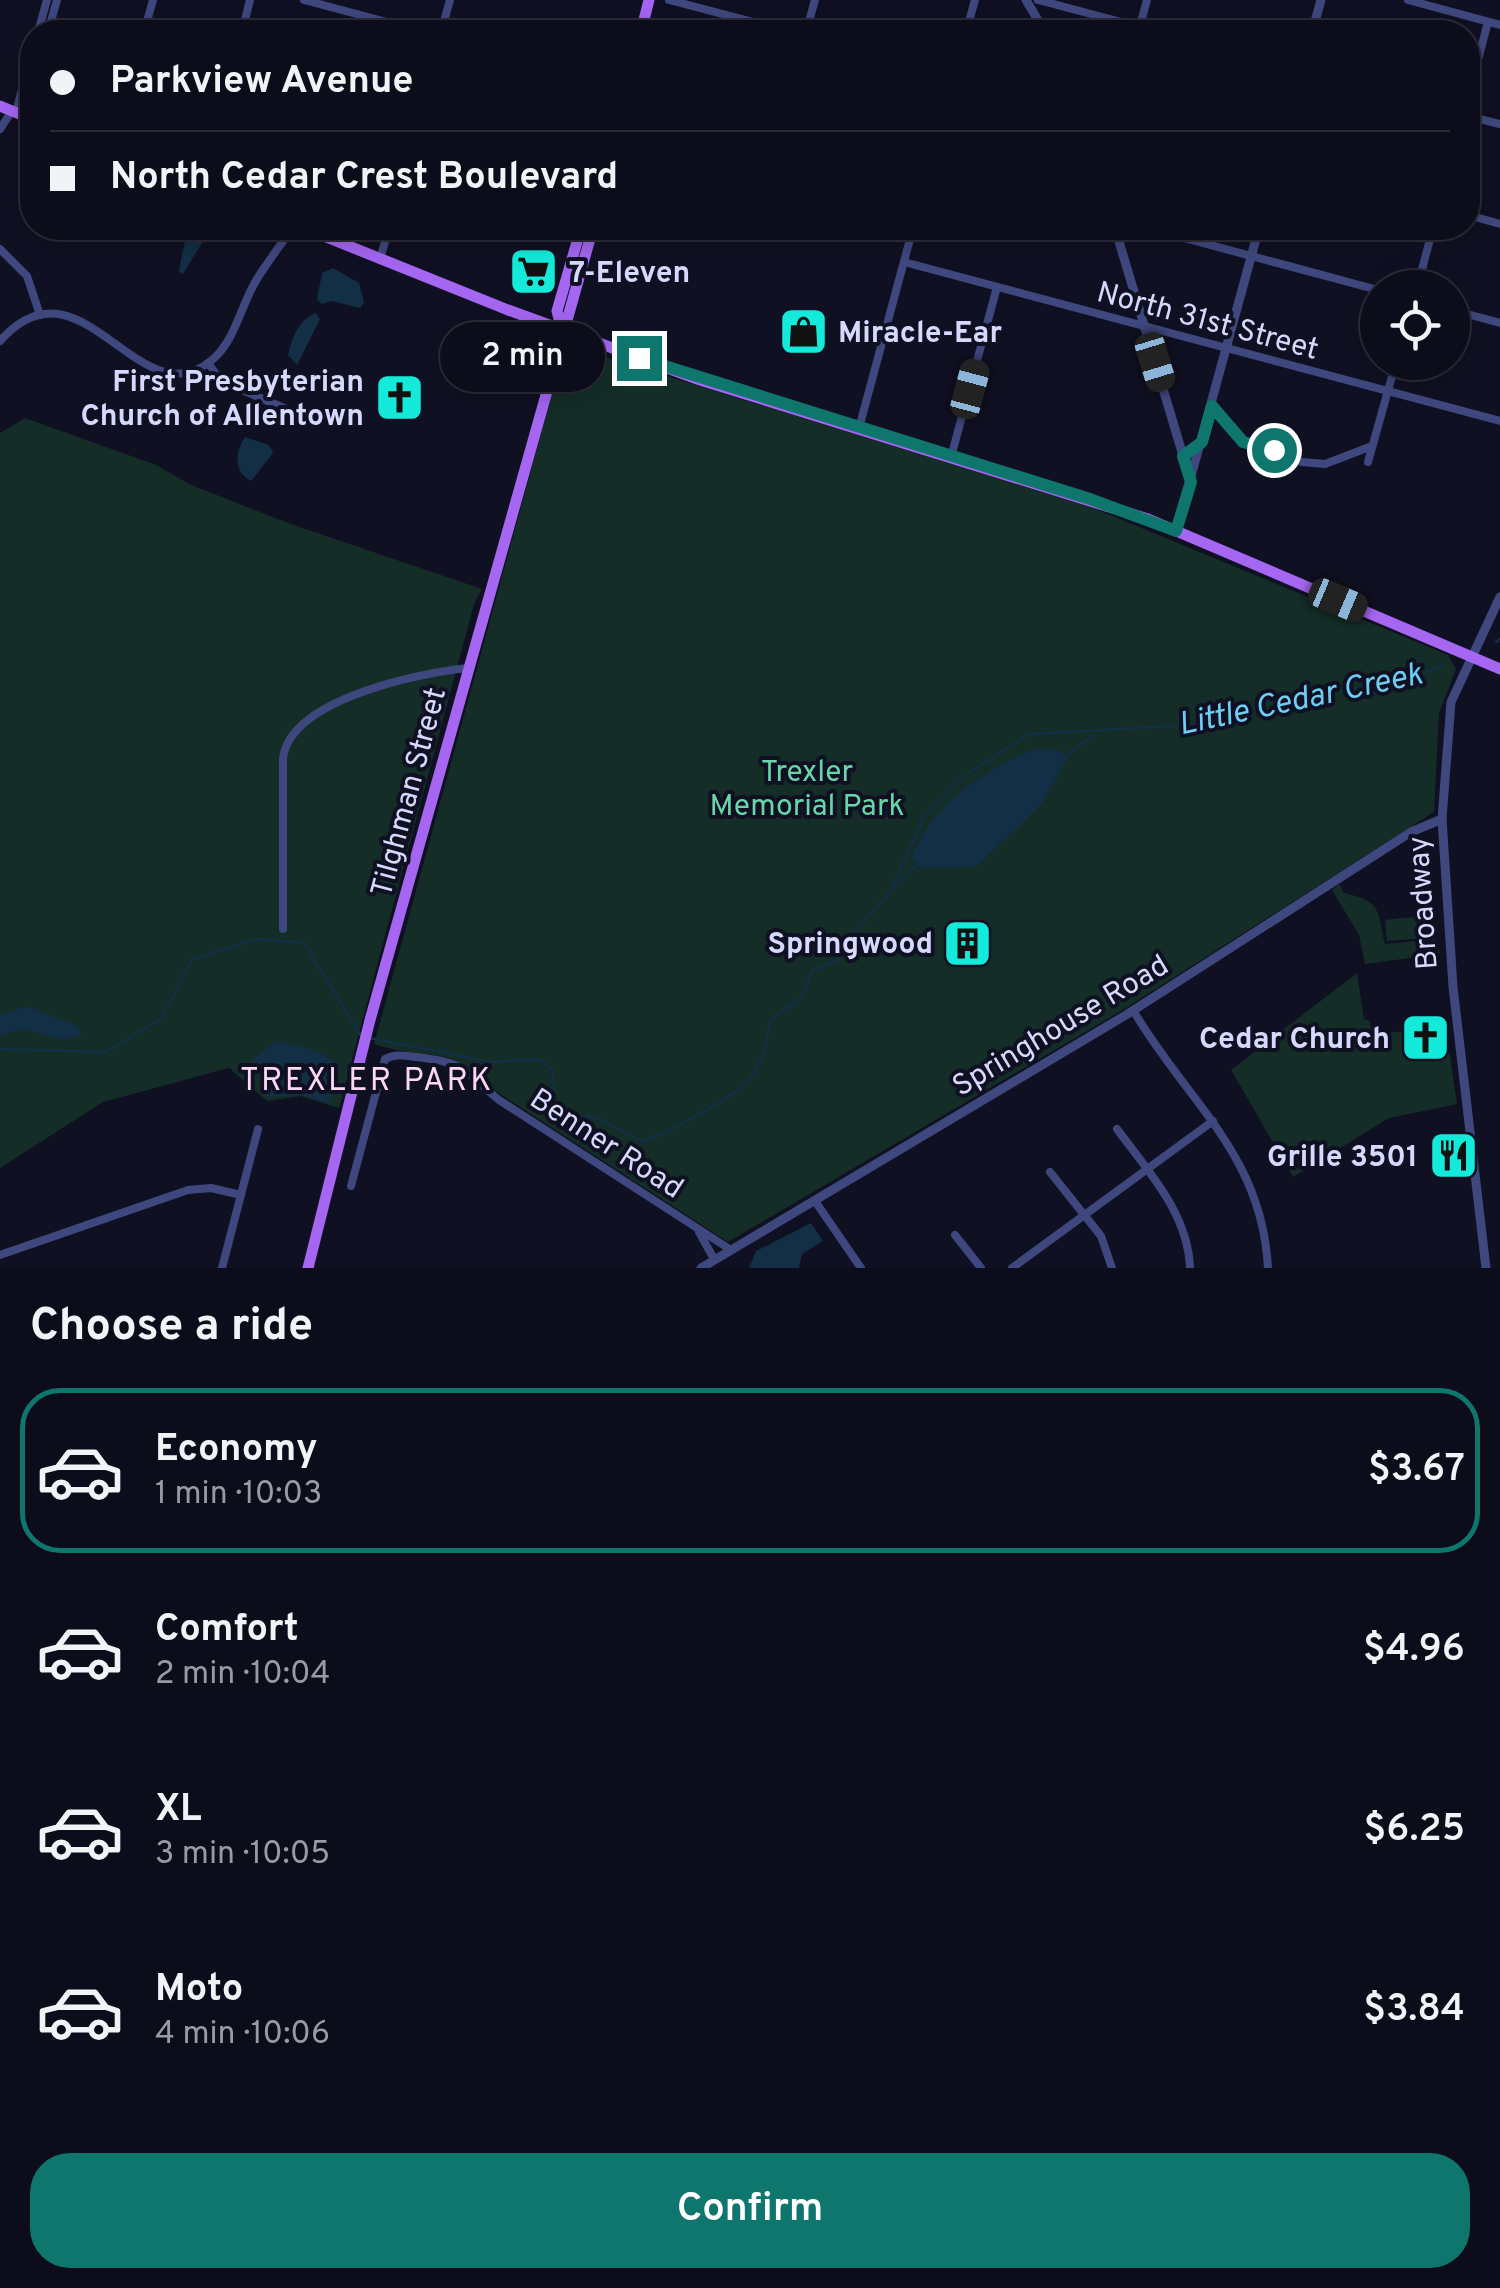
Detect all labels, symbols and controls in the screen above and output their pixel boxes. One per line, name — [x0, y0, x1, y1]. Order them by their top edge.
text: Parkview Avenue — [110, 58, 413, 107]
text: North Cedar Crest Boulevard — [110, 154, 618, 203]
supermarket icon: 7-Eleven — [508, 246, 560, 298]
place label: 7-Eleven — [569, 256, 690, 293]
map controls — [1360, 270, 1470, 380]
button: locate — [1360, 270, 1470, 380]
street label: North 31st Street — [1092, 275, 1322, 370]
shop icon: Miracle-Ear — [777, 306, 829, 358]
place label: Miracle-Ear — [838, 316, 1002, 353]
callout: 2 min — [439, 323, 604, 393]
car — [1132, 329, 1178, 395]
route end — [617, 336, 662, 381]
text: 2 min — [481, 337, 564, 377]
car — [948, 356, 992, 422]
place label: First Presbyterian Church of Allentown — [81, 365, 364, 436]
church icon: First Presbyterian Church of Allentown — [373, 372, 425, 424]
route start — [1252, 428, 1297, 473]
car — [1305, 574, 1371, 626]
water label: Little Cedar Creek — [1175, 655, 1427, 746]
street label: Tilghman Street — [365, 684, 456, 901]
park label: Trexler Memorial Park — [710, 755, 904, 826]
street label: Broadway — [1401, 835, 1448, 971]
building icon: Springwood — [942, 917, 994, 969]
place label: Springwood — [768, 927, 933, 964]
street label: Springhouse Road — [947, 948, 1176, 1106]
church icon: Cedar Church — [1399, 1012, 1451, 1064]
place label: Cedar Church — [1199, 1022, 1390, 1059]
district label: TREXLER PARK — [240, 1062, 494, 1102]
street label: Benner Road — [522, 1082, 689, 1208]
restaurant icon: Grille 3501 — [1427, 1130, 1479, 1182]
place label: Grille 3501 — [1267, 1140, 1418, 1177]
text: Choose a ride — [30, 1299, 313, 1356]
icon: car — [35, 1426, 125, 1516]
text: Economy — [155, 1426, 317, 1475]
text: $3.67 — [1368, 1446, 1465, 1495]
text: 1 min · 10:03 — [155, 1475, 322, 1515]
icon: car — [35, 1606, 125, 1696]
text: Comfort — [155, 1606, 299, 1655]
text: $4.96 — [1363, 1626, 1465, 1675]
text: 2 min · 10:04 — [155, 1655, 331, 1695]
icon: car — [35, 1786, 125, 1876]
text: XL — [155, 1786, 202, 1835]
text: $6.25 — [1364, 1806, 1465, 1855]
text: 3 min · 10:05 — [155, 1835, 330, 1875]
icon: car — [35, 1966, 125, 2056]
text: Moto — [155, 1966, 243, 2015]
text: $3.84 — [1363, 1986, 1465, 2035]
text: 4 min · 10:06 — [155, 2015, 330, 2055]
button: Confirm — [30, 2153, 1470, 2268]

